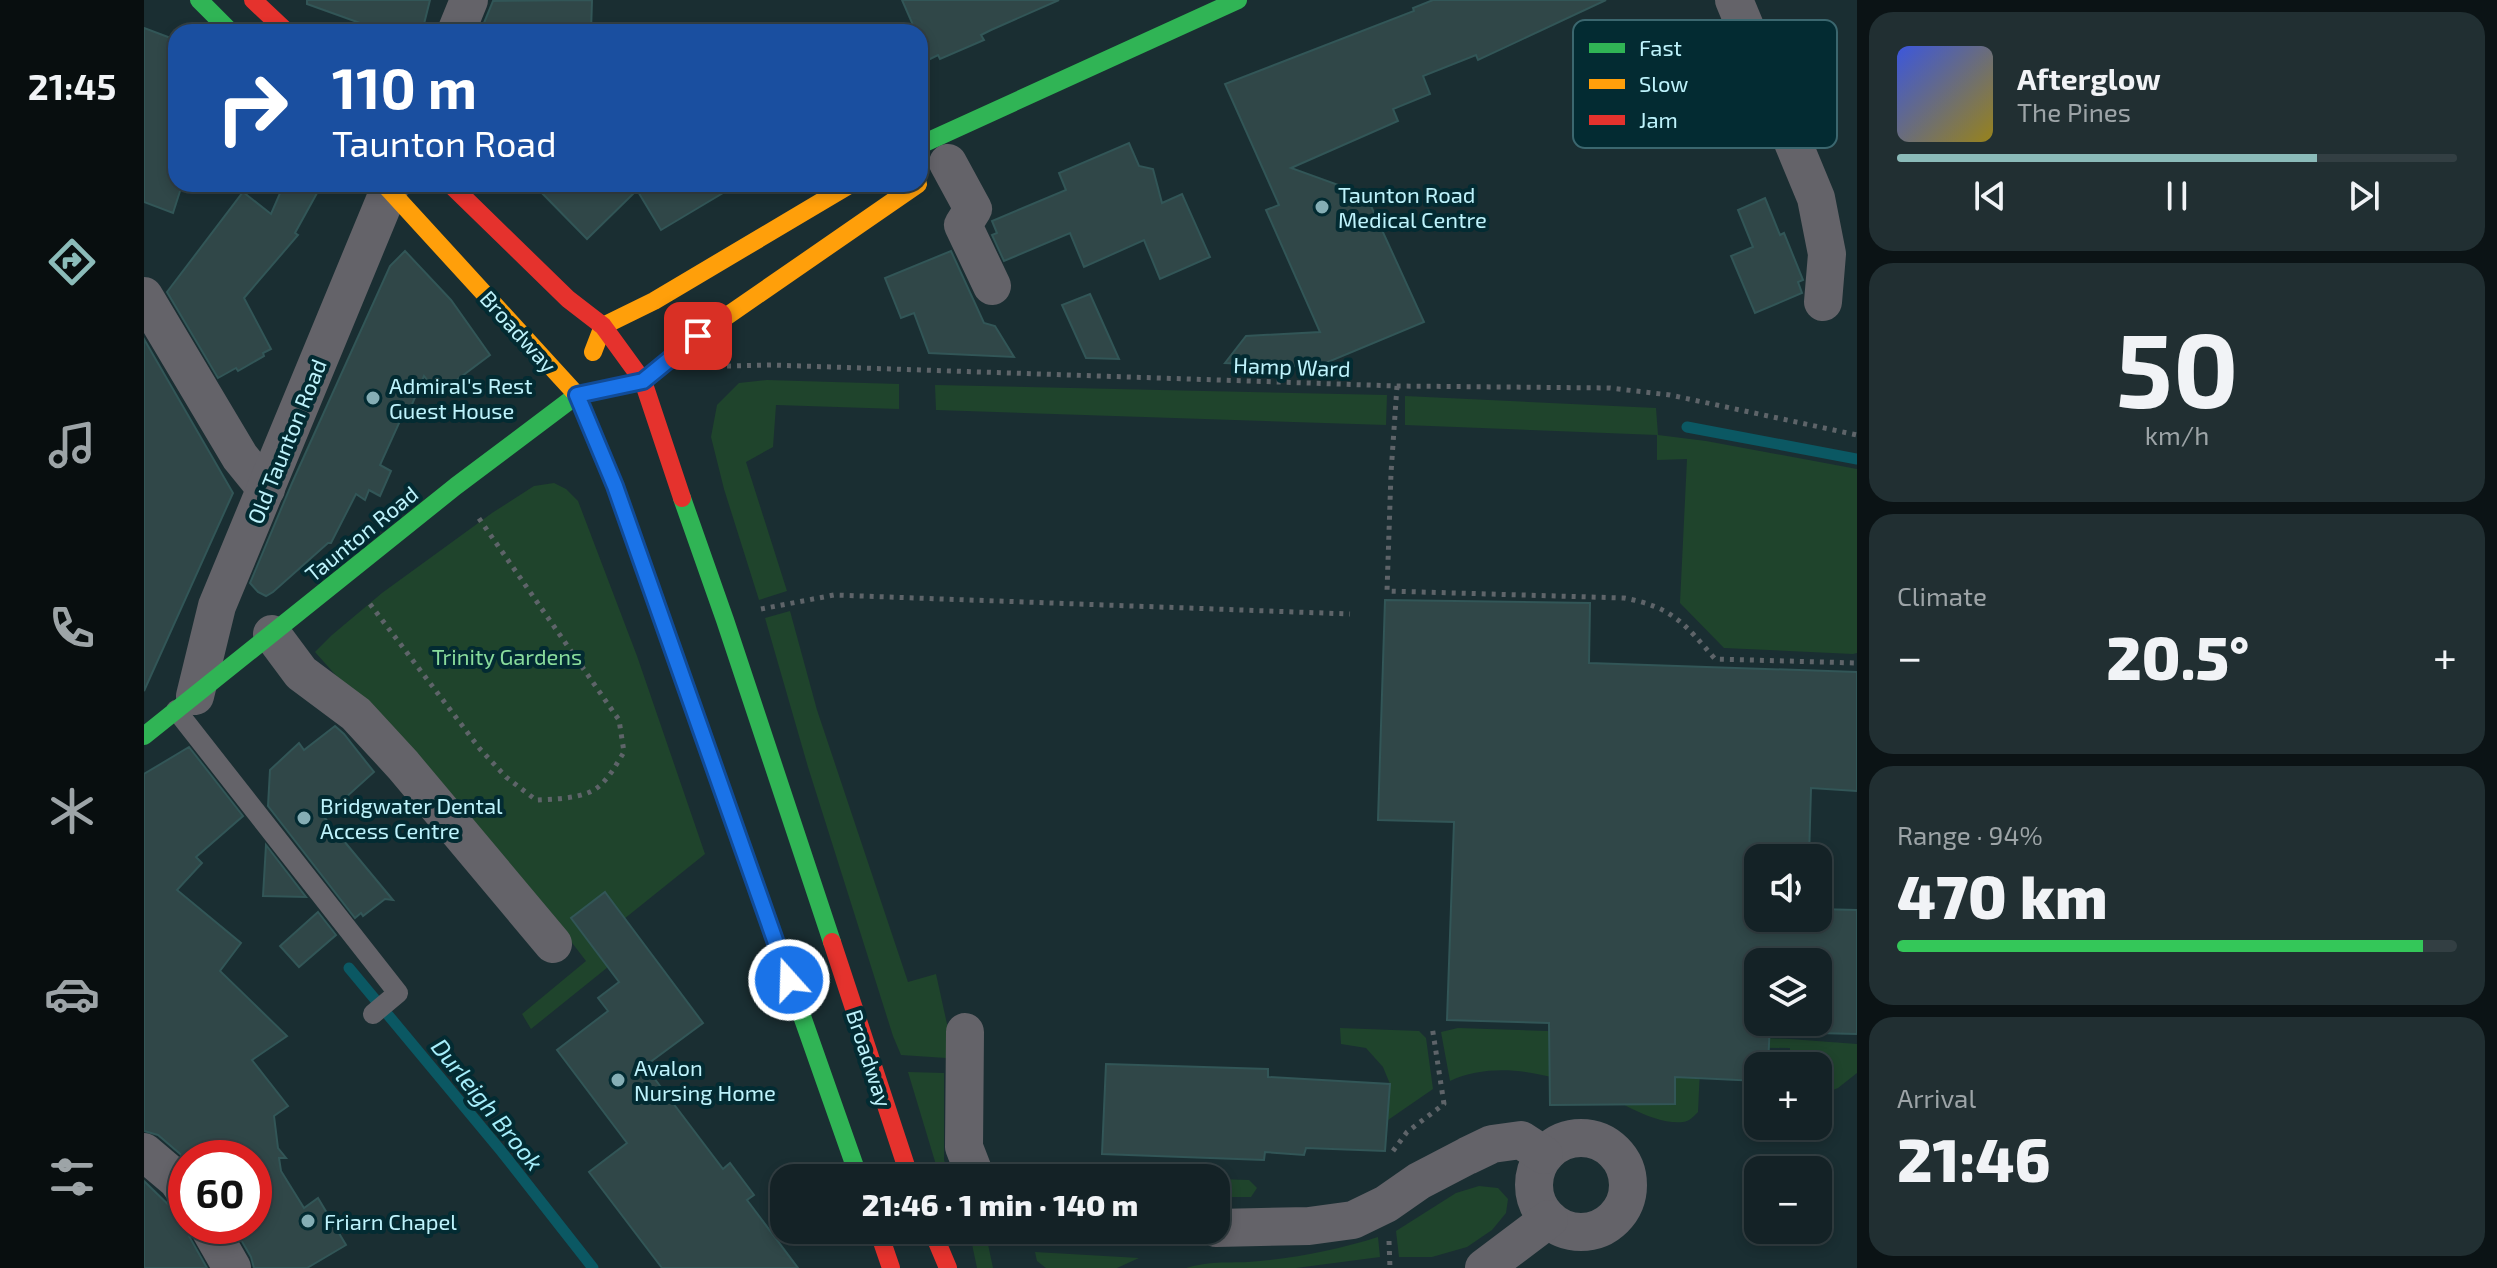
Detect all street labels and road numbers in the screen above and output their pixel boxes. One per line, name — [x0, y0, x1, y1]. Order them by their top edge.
street label: Broadway — [476, 285, 563, 378]
street label: Hamp Ward — [1233, 351, 1351, 381]
street label: Old Taunton Road — [241, 355, 331, 527]
street label: Taunton Road — [299, 480, 423, 586]
street label: Broadway — [842, 1006, 898, 1110]

